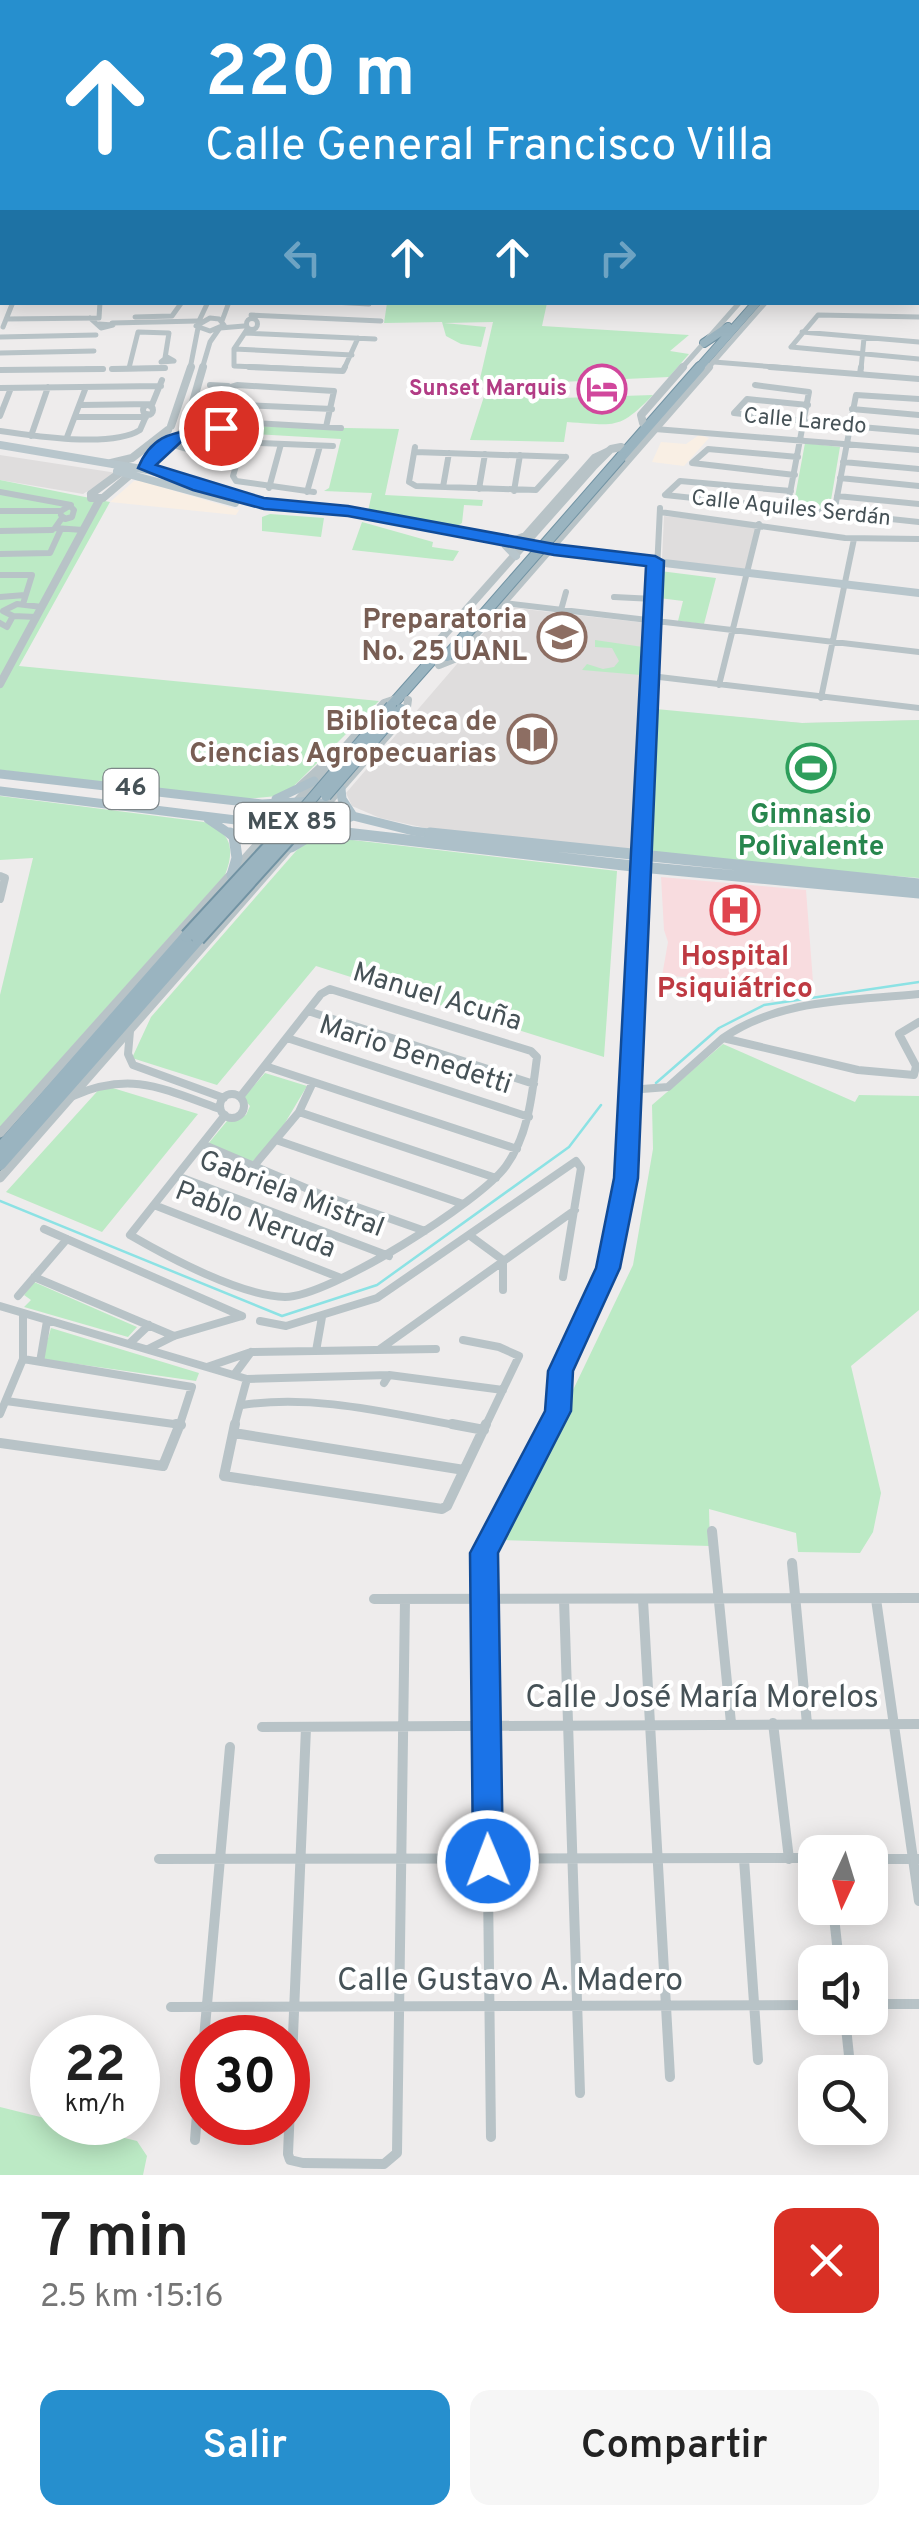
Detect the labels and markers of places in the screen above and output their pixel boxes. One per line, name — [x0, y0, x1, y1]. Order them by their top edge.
hotel icon: Sunset Marquis — [576, 363, 628, 415]
place label: Sunset Marquis — [409, 376, 567, 403]
pin — [179, 386, 264, 471]
place label: Preparatoria No. 25 UANL — [362, 603, 527, 671]
school or university icon: Preparatoria No. 25 UANL — [536, 611, 588, 663]
place label: Biblioteca de Ciencias Agropecuarias — [189, 705, 497, 773]
library icon: Biblioteca de Ciencias Agropecuarias — [506, 713, 558, 765]
sports icon: Gimnasio Polivalente — [785, 742, 837, 794]
place label: Gimnasio Polivalente — [738, 798, 884, 866]
hospital icon: Hospital Psiquiátrico — [709, 884, 761, 936]
place label: Hospital Psiquiátrico — [657, 940, 813, 1008]

